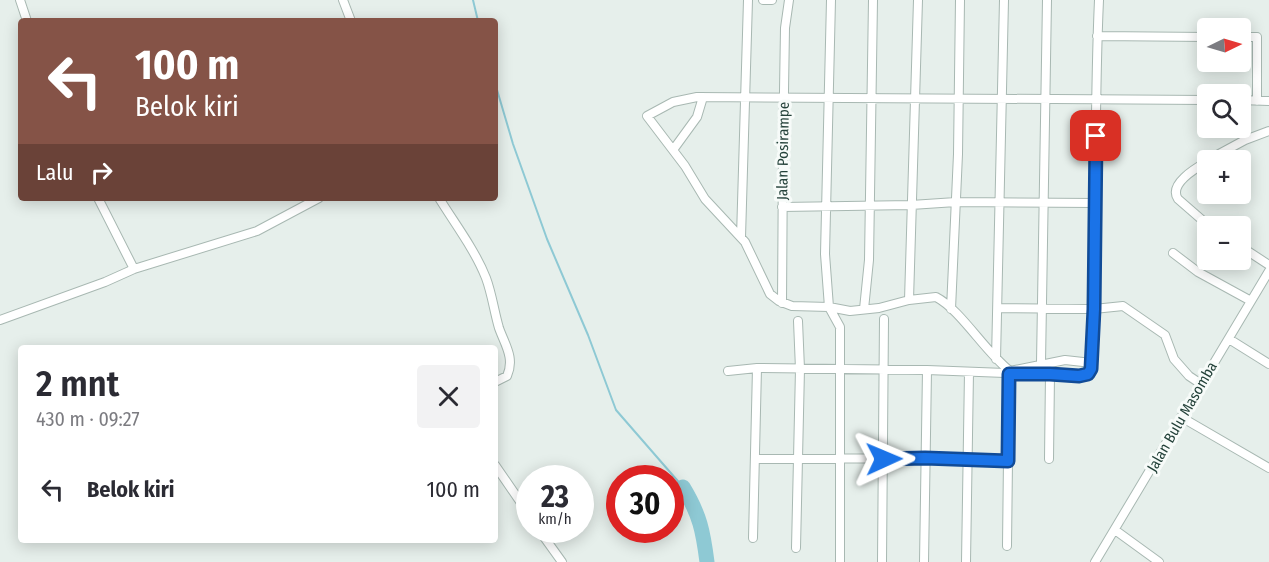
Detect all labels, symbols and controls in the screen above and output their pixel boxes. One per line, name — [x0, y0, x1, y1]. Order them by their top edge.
north arrow — [1197, 18, 1251, 72]
map controls — [1197, 18, 1251, 270]
text: 100 m — [135, 40, 239, 90]
icon: left — [36, 42, 114, 120]
button: search — [1197, 84, 1251, 138]
text: Belok kiri — [135, 91, 239, 123]
street label: Jalan Posirampe — [773, 102, 793, 200]
pin — [1070, 110, 1121, 161]
icon: arrive — [1079, 119, 1112, 152]
button: + — [1197, 150, 1251, 204]
icon: right — [85, 156, 118, 189]
text: Lalu — [36, 159, 73, 186]
button: − — [1197, 216, 1251, 270]
street label: Jalan Bulu Masomba — [1143, 359, 1221, 475]
text: 2 mnt — [36, 362, 119, 406]
button: close — [417, 365, 480, 428]
text: 430 m · 09:27 — [36, 407, 140, 431]
position arrow — [852, 427, 916, 491]
speed limit sign: 30 — [606, 465, 684, 543]
icon: left — [36, 473, 69, 506]
text: Belok kiri — [87, 476, 175, 503]
text: 100 m — [426, 476, 480, 503]
text: 23 — [541, 479, 569, 515]
text: km/h — [538, 510, 572, 528]

